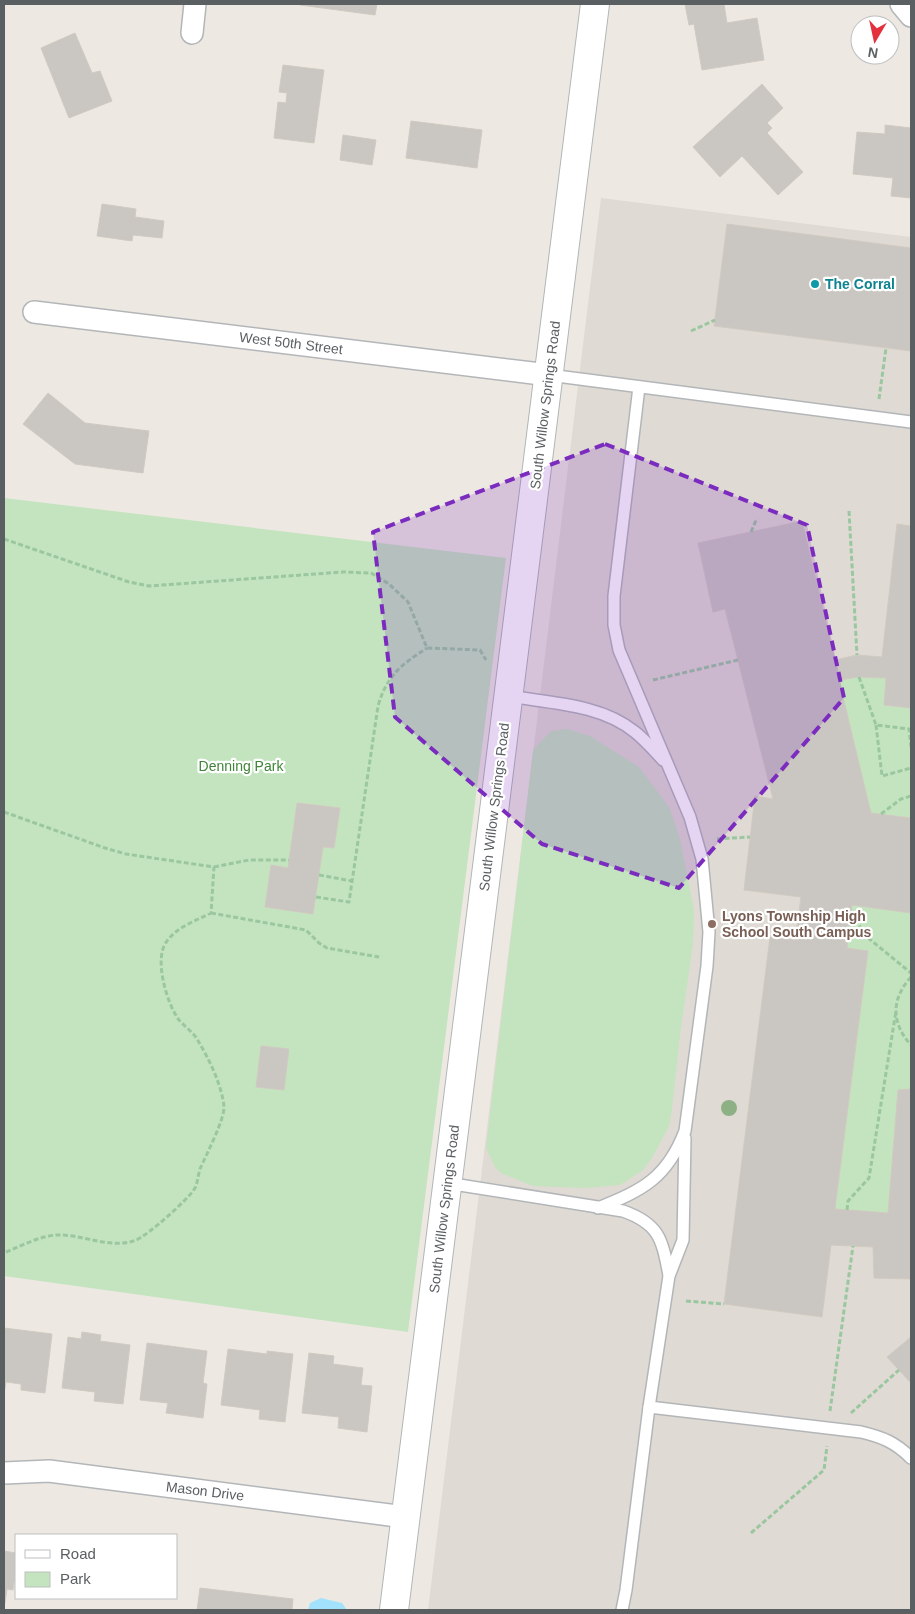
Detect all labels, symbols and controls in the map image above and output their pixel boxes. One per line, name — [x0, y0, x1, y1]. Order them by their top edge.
north arrow — [850, 15, 900, 65]
text: N — [867, 44, 879, 62]
place label: The Corral — [825, 276, 895, 292]
marker: The Corral — [809, 278, 821, 290]
street label: South Willow Springs Road — [527, 320, 563, 490]
street label: West 50th Street — [238, 329, 344, 357]
street label: South Willow Springs Road — [476, 722, 512, 892]
park label: Denning Park — [199, 758, 284, 774]
place label: Lyons Township High School South Campus — [722, 908, 872, 940]
marker: Lyons Township High School South Campus — [706, 918, 718, 930]
street label: South Willow Springs Road — [426, 1124, 462, 1294]
street label: Mason Drive — [165, 1478, 245, 1504]
legend — [15, 1534, 178, 1599]
text: Road — [60, 1545, 96, 1562]
text: Park — [60, 1570, 91, 1587]

